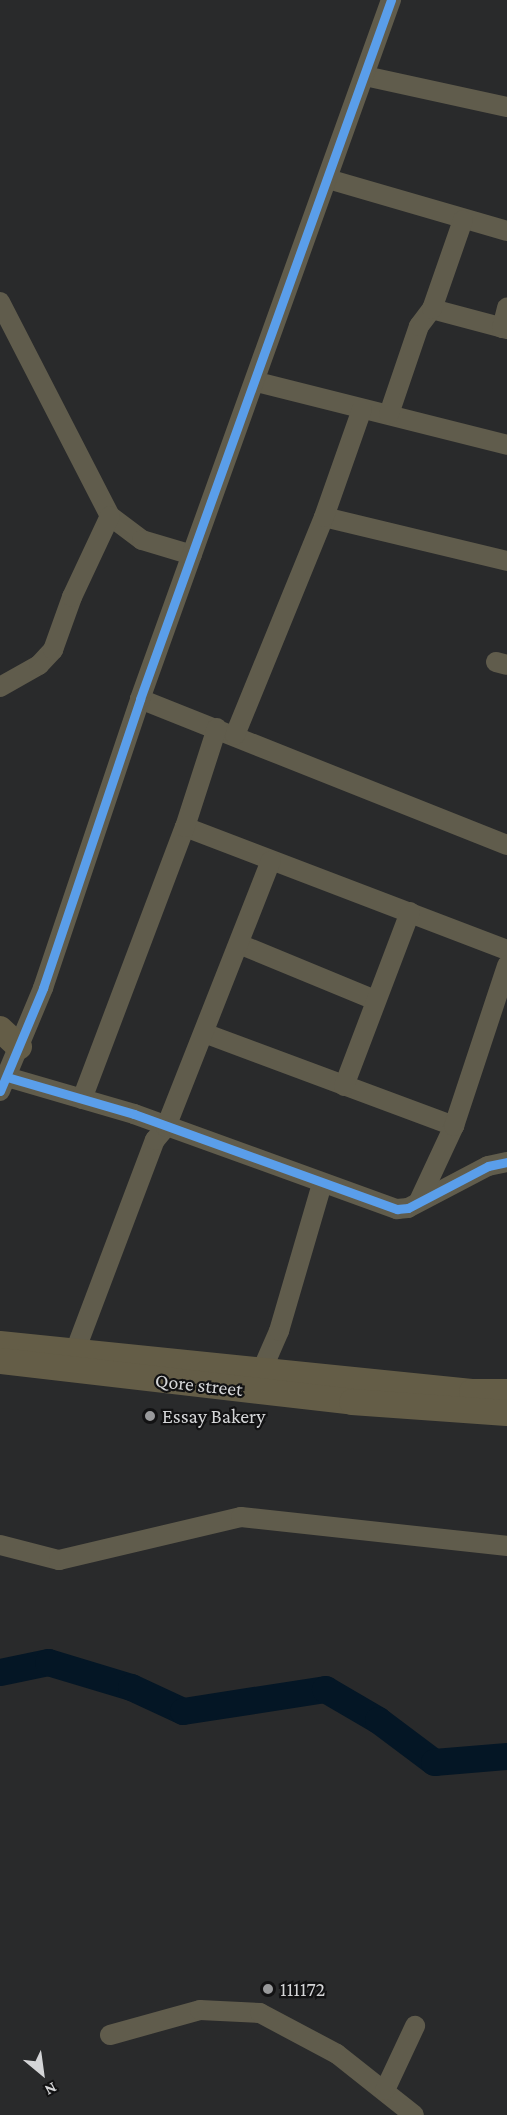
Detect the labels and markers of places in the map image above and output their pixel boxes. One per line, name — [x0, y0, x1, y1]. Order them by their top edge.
place label: Essay Bakery — [162, 1404, 265, 1428]
marker: Essay Bakery — [143, 1409, 157, 1423]
place label: 111172 — [280, 1977, 325, 2001]
marker: 111172 — [261, 1982, 275, 1996]

